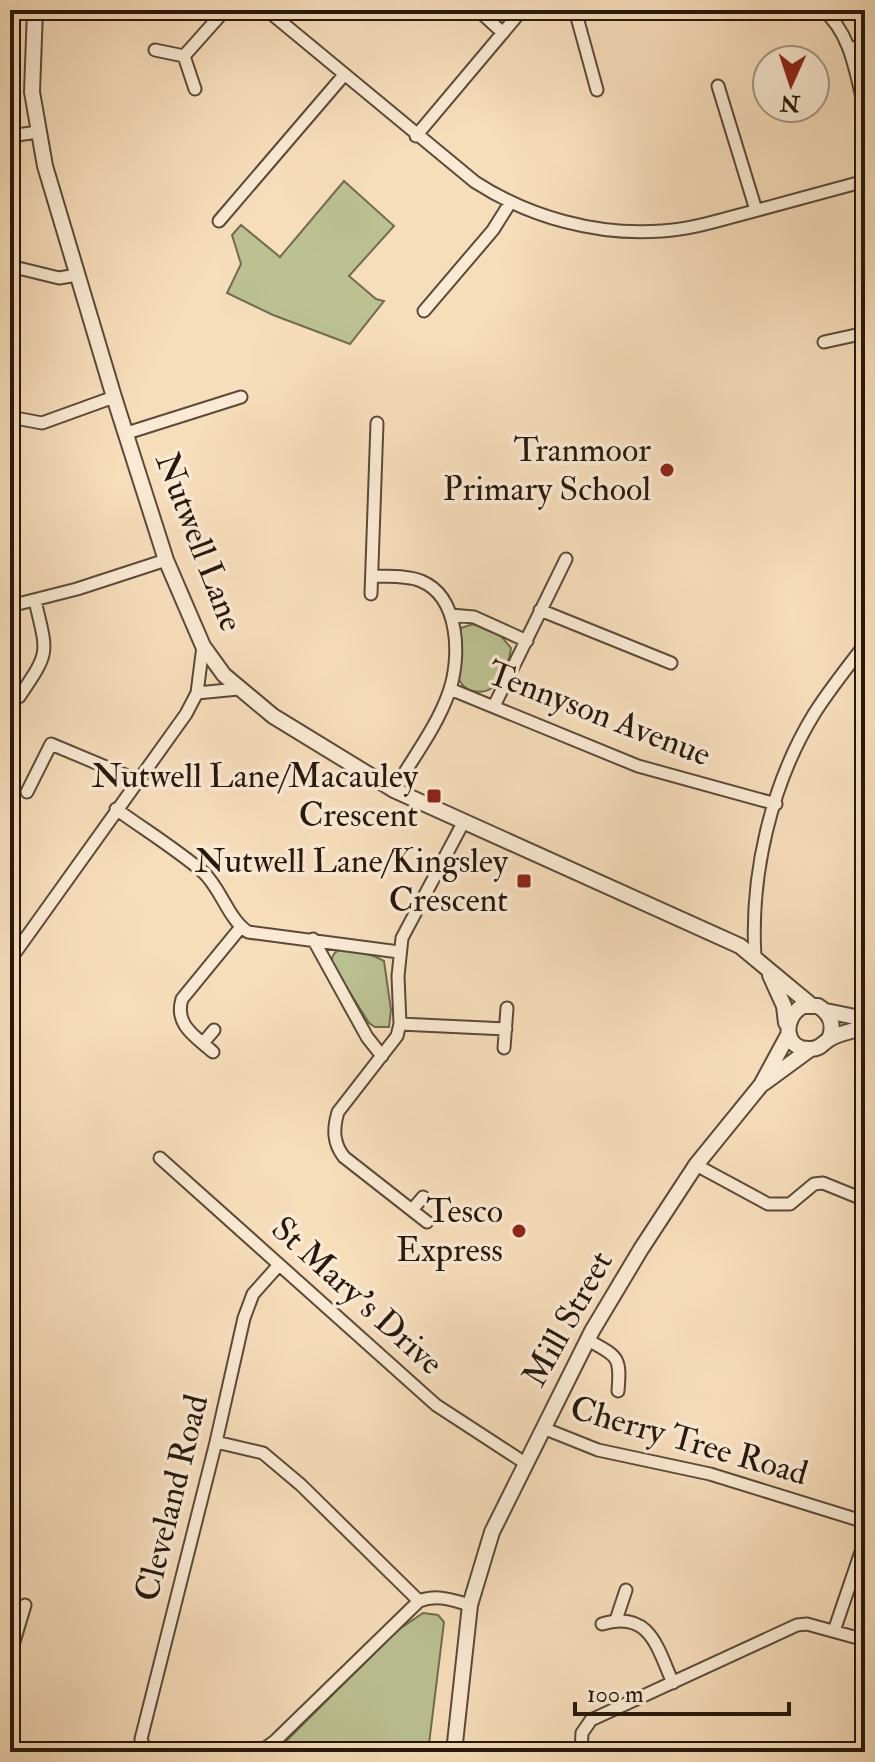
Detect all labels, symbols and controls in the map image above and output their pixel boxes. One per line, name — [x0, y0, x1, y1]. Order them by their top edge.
north arrow — [751, 44, 831, 124]
text: N — [779, 88, 802, 118]
place label: Tranmoor Primary School — [443, 429, 651, 511]
street label: Nutwell Lane — [145, 447, 253, 637]
marker: Tranmoor Primary School — [658, 461, 676, 479]
street label: Tennyson Avenue — [481, 652, 717, 776]
place label: Nutwell Lane/Macauley Crescent — [91, 755, 419, 837]
marker: Nutwell Lane/Macauley Crescent — [425, 787, 443, 805]
place label: Nutwell Lane/Kingsley Crescent — [195, 840, 509, 922]
marker: Nutwell Lane/Kingsley Crescent — [515, 872, 533, 890]
place label: Tesco Express — [396, 1190, 503, 1272]
street label: St Mary's Drive — [262, 1207, 452, 1385]
marker: Tesco Express — [510, 1222, 528, 1240]
street label: Mill Street — [513, 1244, 623, 1394]
street label: Cherry Tree Road — [565, 1387, 813, 1496]
street label: Cleveland Road — [126, 1390, 218, 1606]
scale bar — [575, 1666, 789, 1716]
text: 100 m — [587, 1679, 644, 1710]

